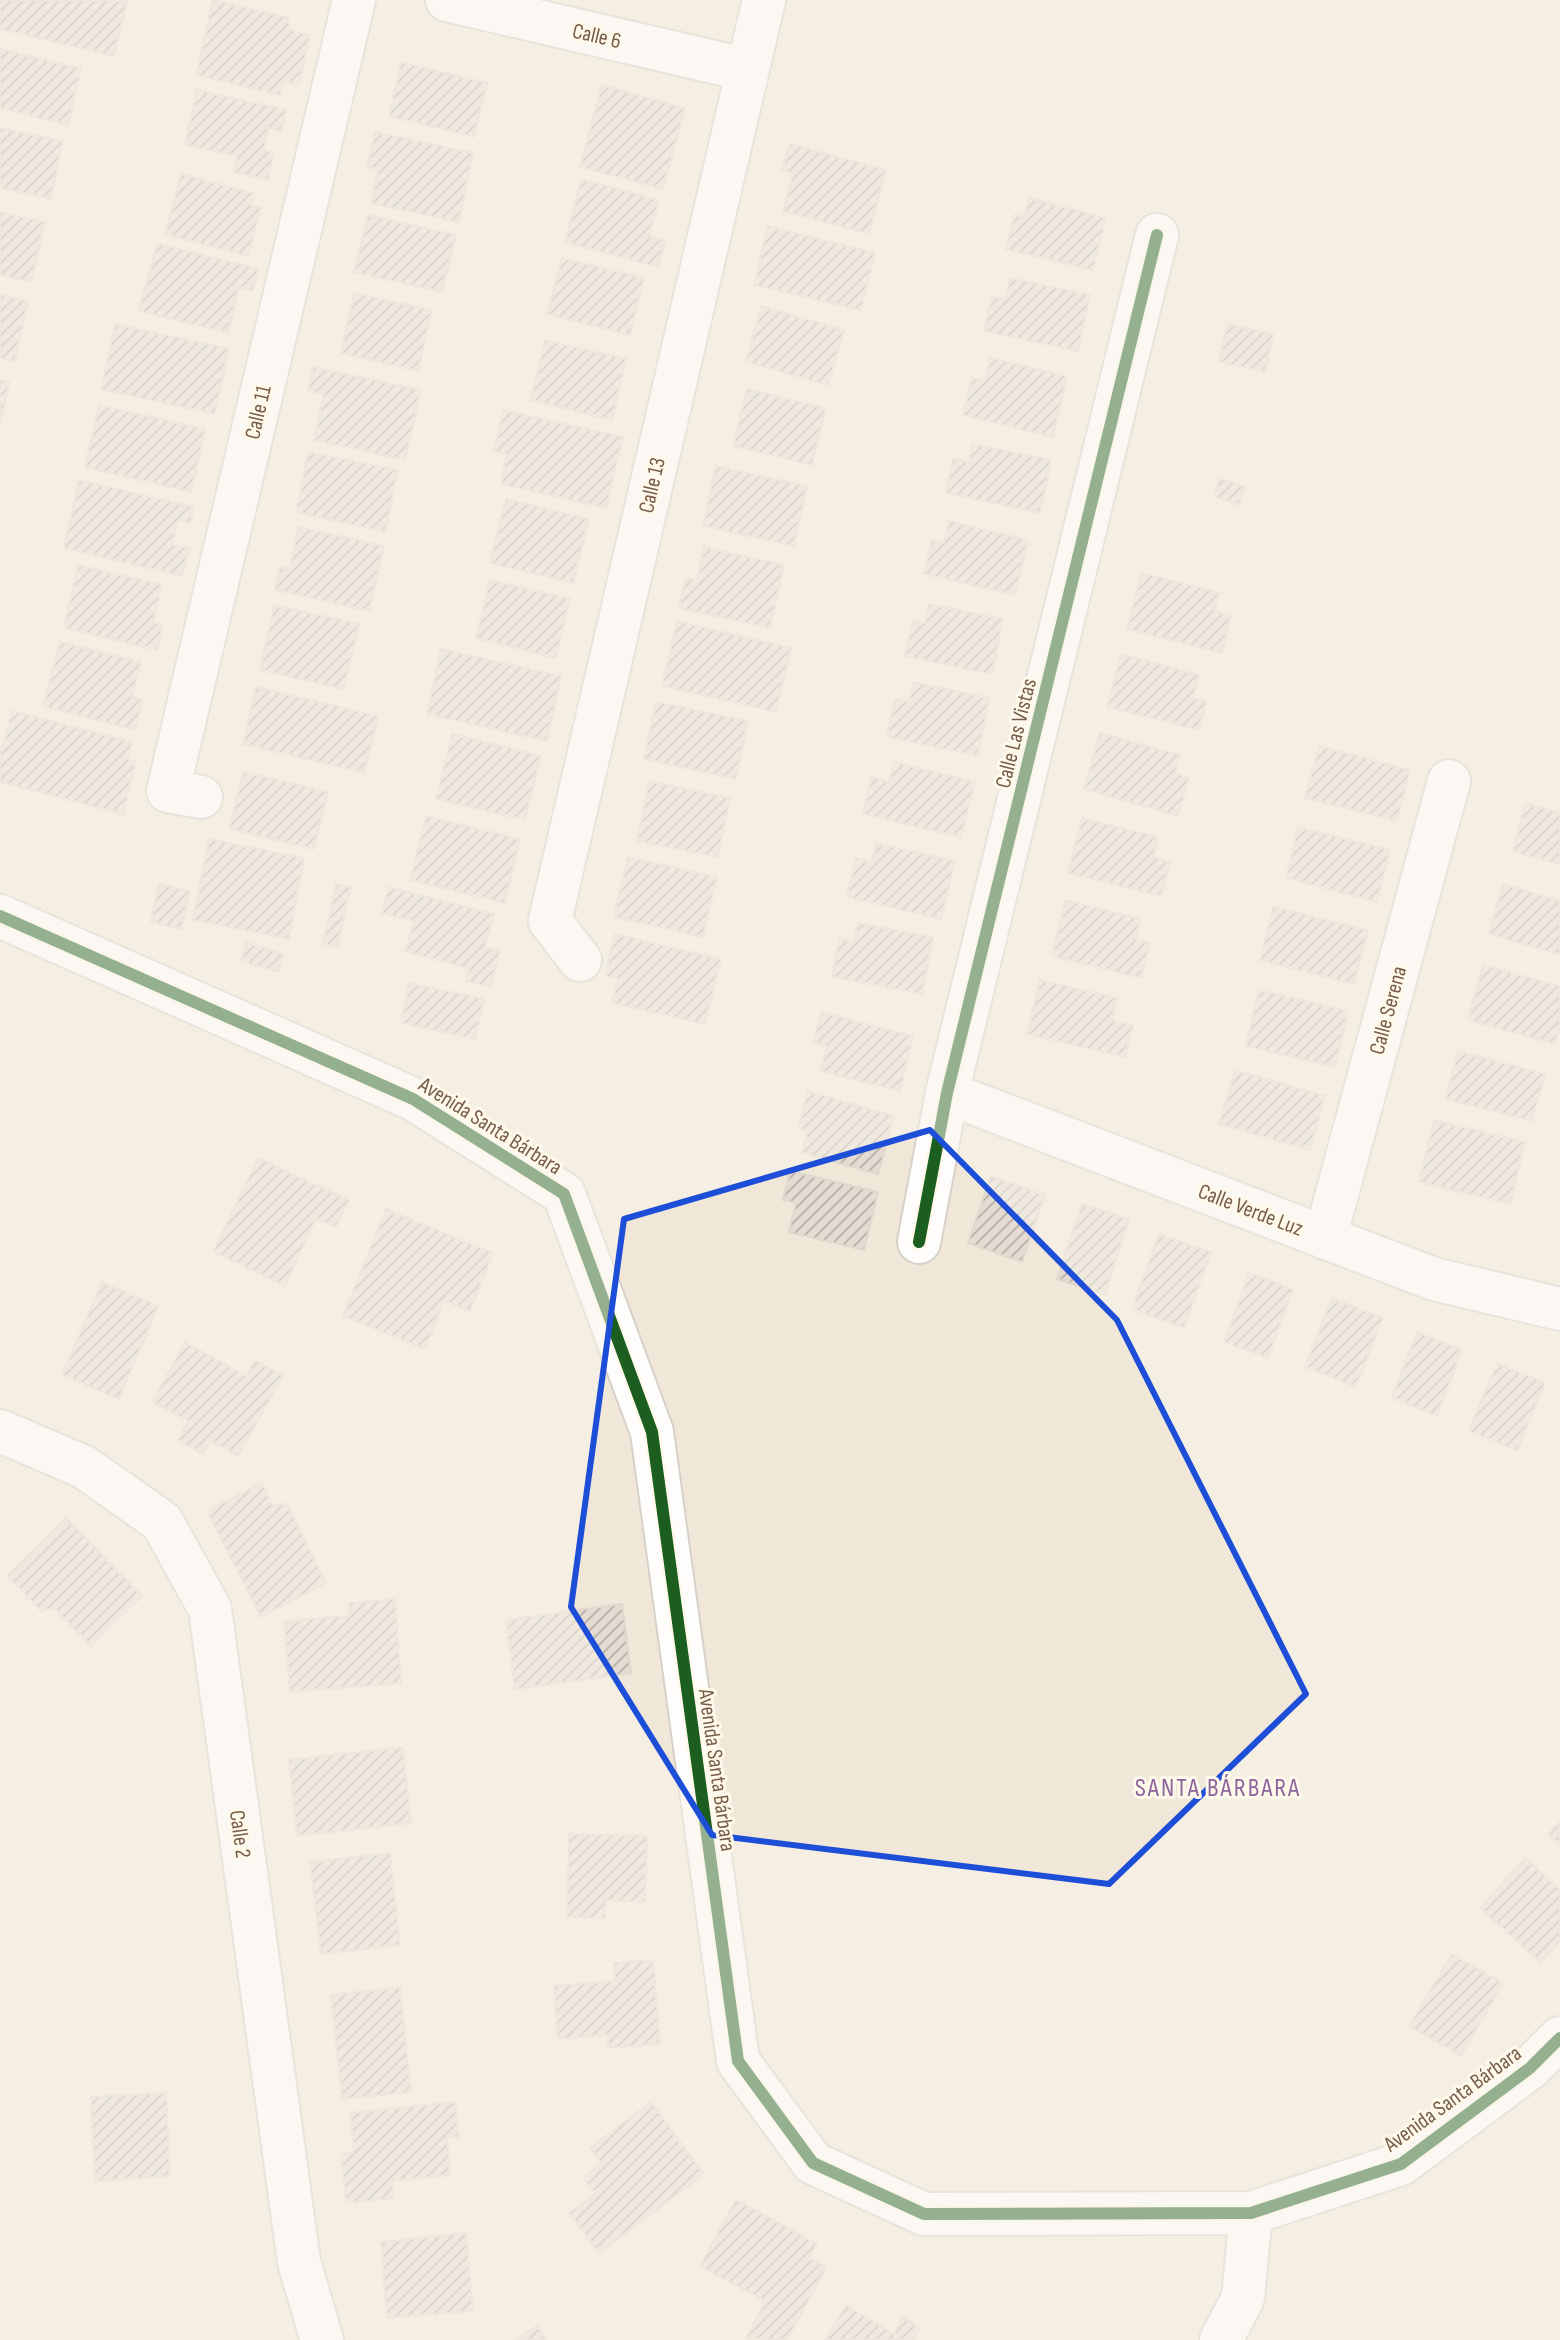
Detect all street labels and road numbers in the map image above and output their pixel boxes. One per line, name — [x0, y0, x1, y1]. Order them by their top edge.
street label: Calle 6 — [570, 18, 624, 55]
street label: Calle 11 — [239, 382, 278, 442]
street label: Calle 13 — [633, 455, 672, 516]
street label: Calle Las Vistas — [990, 676, 1043, 791]
street label: Calle Serena — [1364, 963, 1413, 1057]
street label: Avenida Santa Bárbara — [413, 1071, 567, 1181]
street label: Calle Verde Luz — [1194, 1178, 1307, 1243]
street label: Avenida Santa Bárbara — [692, 1686, 741, 1853]
street label: Calle 2 — [223, 1808, 256, 1860]
street label: Avenida Santa Bárbara — [1378, 2040, 1527, 2159]

